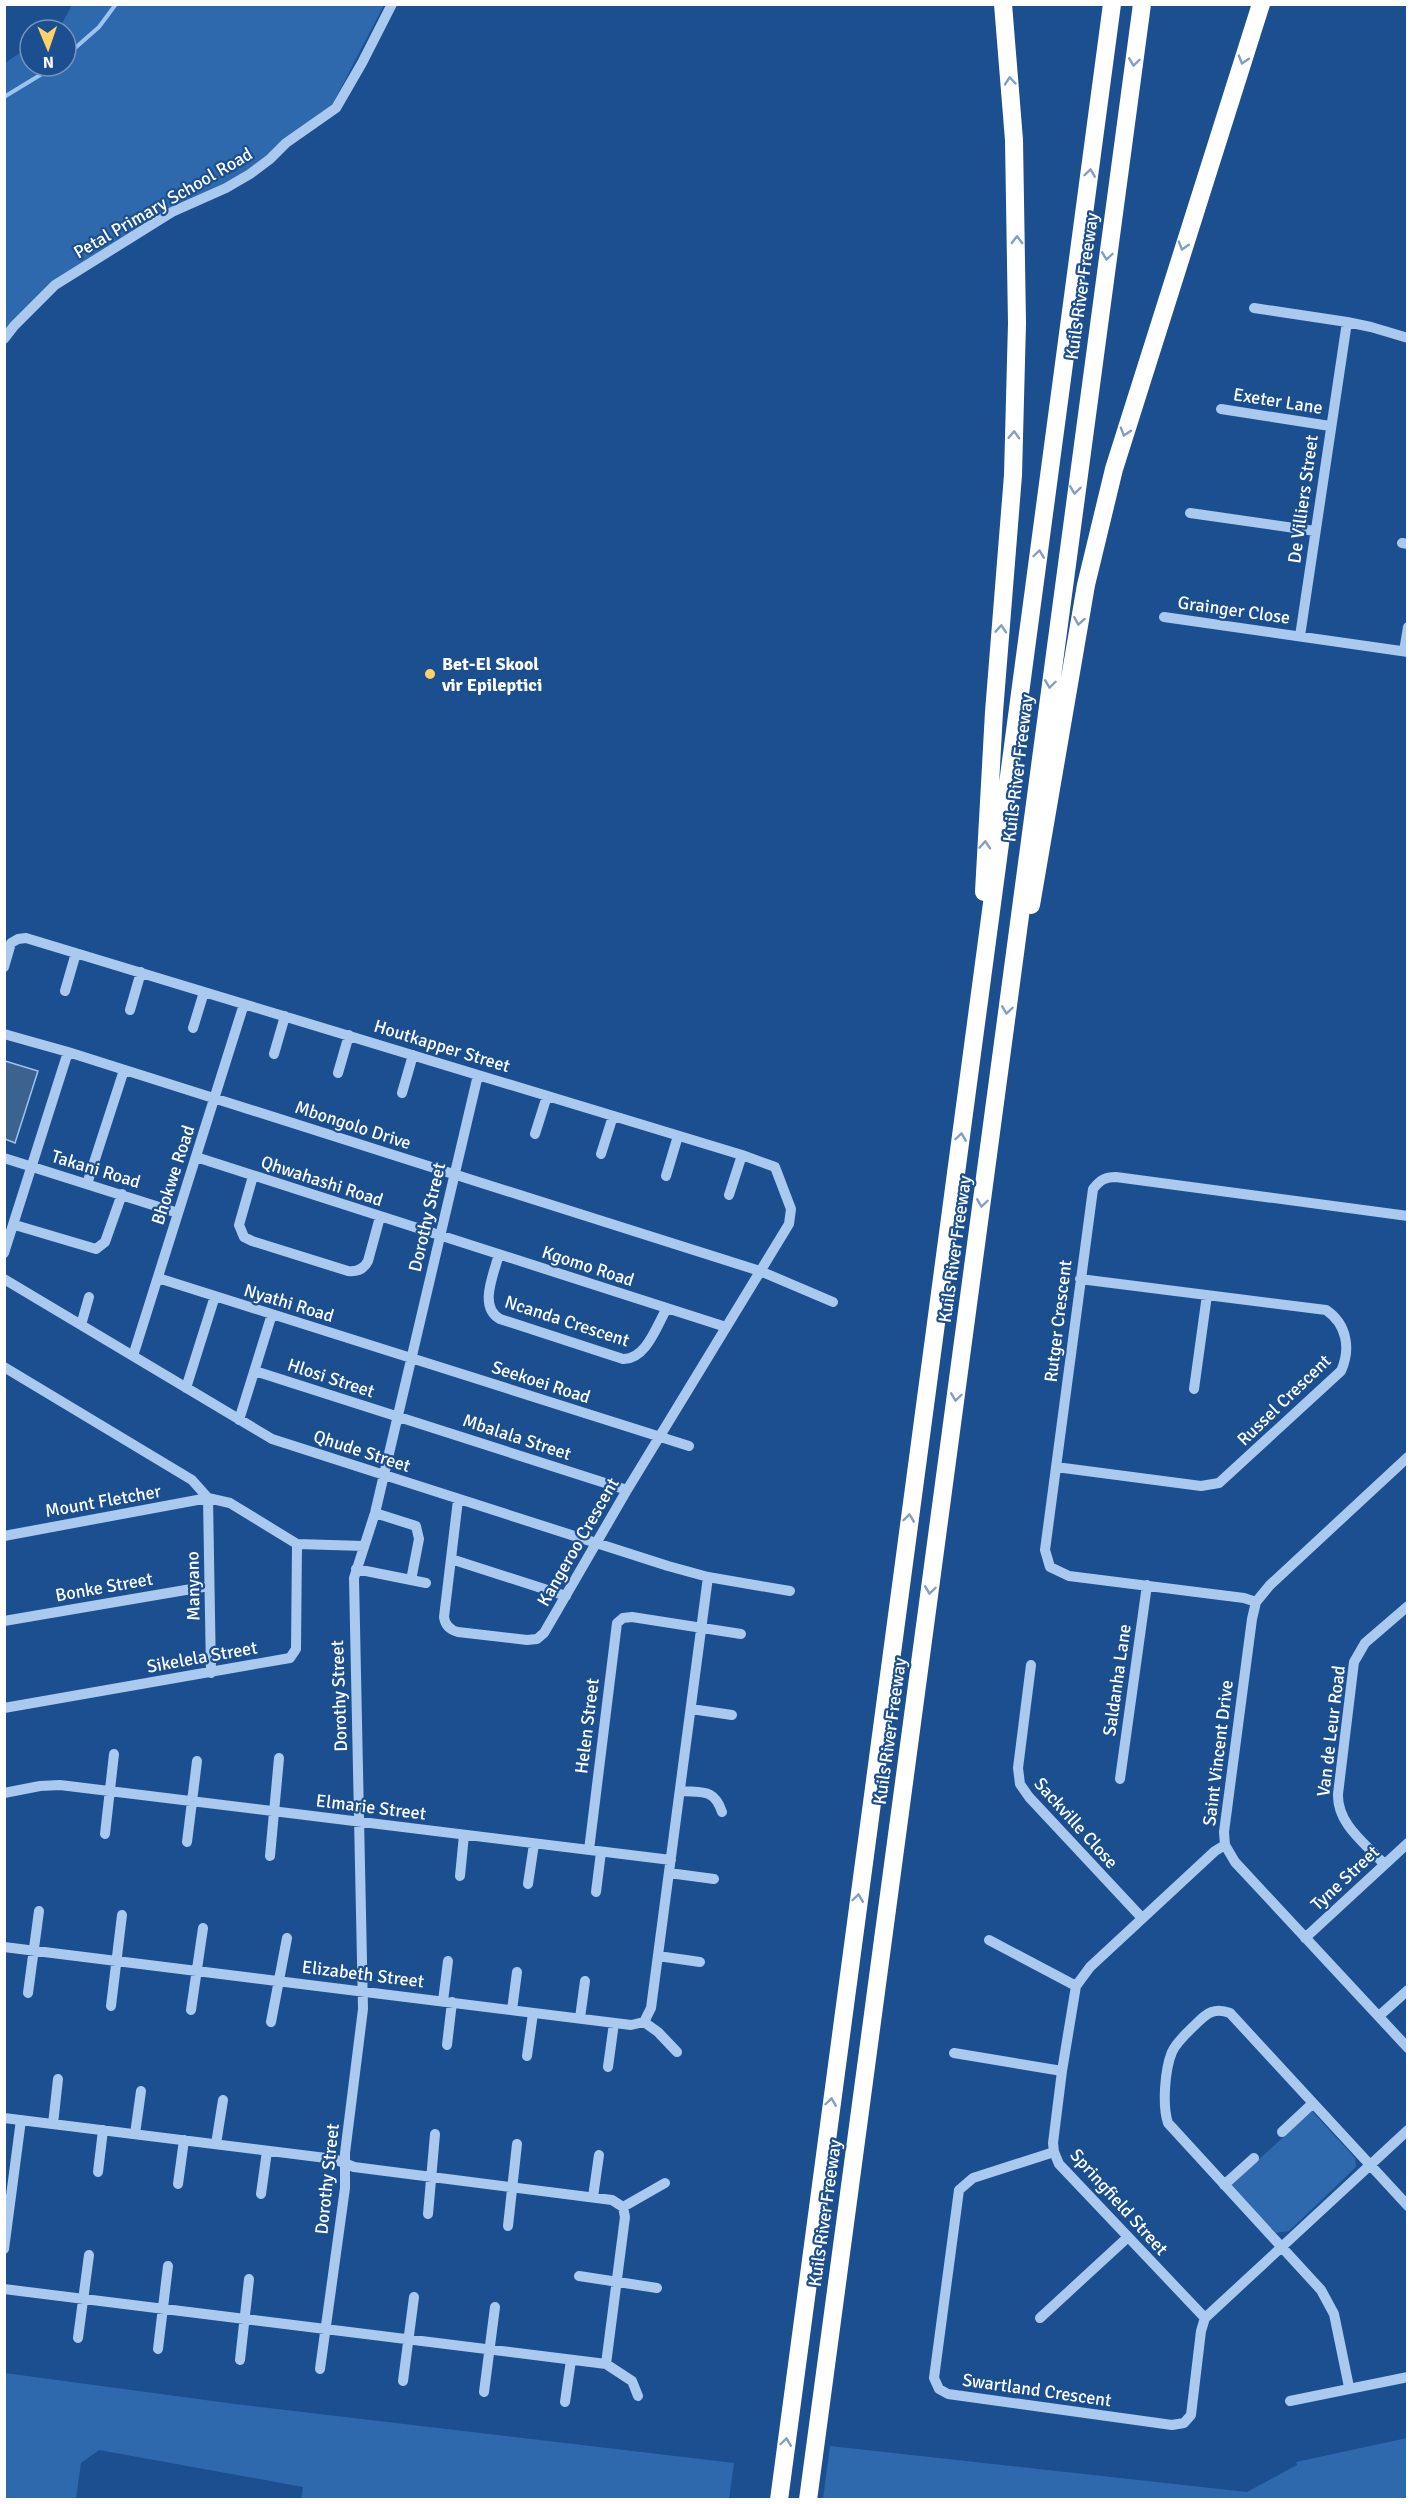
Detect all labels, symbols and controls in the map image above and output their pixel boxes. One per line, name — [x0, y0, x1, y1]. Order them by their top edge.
north arrow — [18, 18, 78, 78]
text: N — [43, 52, 54, 72]
one-way arrow — [1238, 54, 1250, 65]
one-way arrow — [1128, 58, 1140, 67]
one-way arrow — [1003, 77, 1016, 86]
street label: Petal Primary School Road — [70, 143, 256, 263]
one-way arrow — [1083, 169, 1095, 178]
street label: Kuils River Freeway — [1061, 210, 1103, 361]
one-way arrow — [1011, 235, 1023, 244]
one-way arrow — [1178, 240, 1190, 251]
one-way arrow — [1101, 251, 1113, 260]
street label: Exeter Lane — [1232, 383, 1324, 419]
one-way arrow — [1120, 426, 1132, 437]
one-way arrow — [1008, 430, 1020, 439]
street label: De Villiers Street — [1283, 433, 1323, 565]
one-way arrow — [1070, 486, 1082, 495]
one-way arrow — [1032, 549, 1044, 559]
street label: Grainger Close — [1176, 591, 1292, 629]
one-way arrow — [1073, 616, 1086, 626]
one-way arrow — [994, 625, 1007, 634]
place label: Bet-El Skool vir Epileptici — [441, 653, 542, 696]
marker: Bet-El Skool vir Epileptici — [423, 667, 437, 681]
one-way arrow — [1044, 679, 1056, 688]
street label: Kuils River Freeway — [998, 692, 1038, 843]
one-way arrow — [979, 840, 992, 849]
one-way arrow — [1002, 1006, 1014, 1015]
street label: Houtkapper Street — [371, 1015, 513, 1077]
street label: Mbongolo Drive — [292, 1096, 414, 1154]
street label: Bhokwe Road — [147, 1122, 199, 1228]
one-way arrow — [954, 1132, 966, 1142]
street label: Takani Road — [49, 1145, 143, 1193]
street label: Qhwahashi Road — [258, 1151, 386, 1211]
street label: Dorothy Street — [404, 1160, 450, 1274]
street label: Kuils River Freeway — [934, 1173, 976, 1324]
one-way arrow — [976, 1199, 988, 1208]
street label: Kgomo Road — [539, 1241, 637, 1291]
street label: Rutger Crescent — [1040, 1259, 1076, 1383]
street label: Nyathi Road — [241, 1279, 337, 1327]
street label: Ncanda Crescent — [502, 1290, 632, 1352]
street label: Russel Crescent — [1233, 1350, 1335, 1450]
street label: Hlosi Street — [285, 1354, 377, 1402]
street label: Seekoei Road — [489, 1356, 593, 1408]
one-way arrow — [950, 1392, 963, 1401]
street label: Mbalala Street — [460, 1409, 574, 1465]
street label: Qhude Street — [311, 1425, 413, 1477]
street label: Kangeroo Crescent — [532, 1474, 624, 1610]
street label: Mount Fletcher — [43, 1480, 163, 1522]
one-way arrow — [903, 1513, 915, 1522]
street label: Manyano — [181, 1551, 205, 1621]
street label: Bonke Street — [54, 1568, 154, 1606]
one-way arrow — [924, 1585, 937, 1595]
street label: Saldanha Lane — [1098, 1623, 1136, 1737]
street label: Sikelela Street — [145, 1636, 259, 1678]
street label: Dorothy Street — [326, 1640, 352, 1752]
street label: Kuils River Freeway — [869, 1655, 911, 1806]
street label: Van de Leur Road — [1312, 1664, 1350, 1798]
street label: Helen Street — [570, 1677, 604, 1775]
street label: Saint Vincent Drive — [1198, 1679, 1238, 1827]
street label: Sackville Close — [1029, 1773, 1123, 1873]
street label: Elmarie Street — [315, 1789, 427, 1825]
street label: Tyne Street — [1306, 1841, 1384, 1915]
one-way arrow — [852, 1894, 864, 1903]
street label: Elizabeth Street — [301, 1956, 425, 1992]
one-way arrow — [824, 2098, 837, 2107]
street label: Dorothy Street — [310, 2122, 344, 2236]
street label: Kuils River Freeway — [804, 2137, 846, 2288]
street label: Springfield Street — [1065, 2144, 1173, 2260]
street label: Swartland Crescent — [961, 2369, 1113, 2411]
one-way arrow — [780, 2437, 792, 2446]

